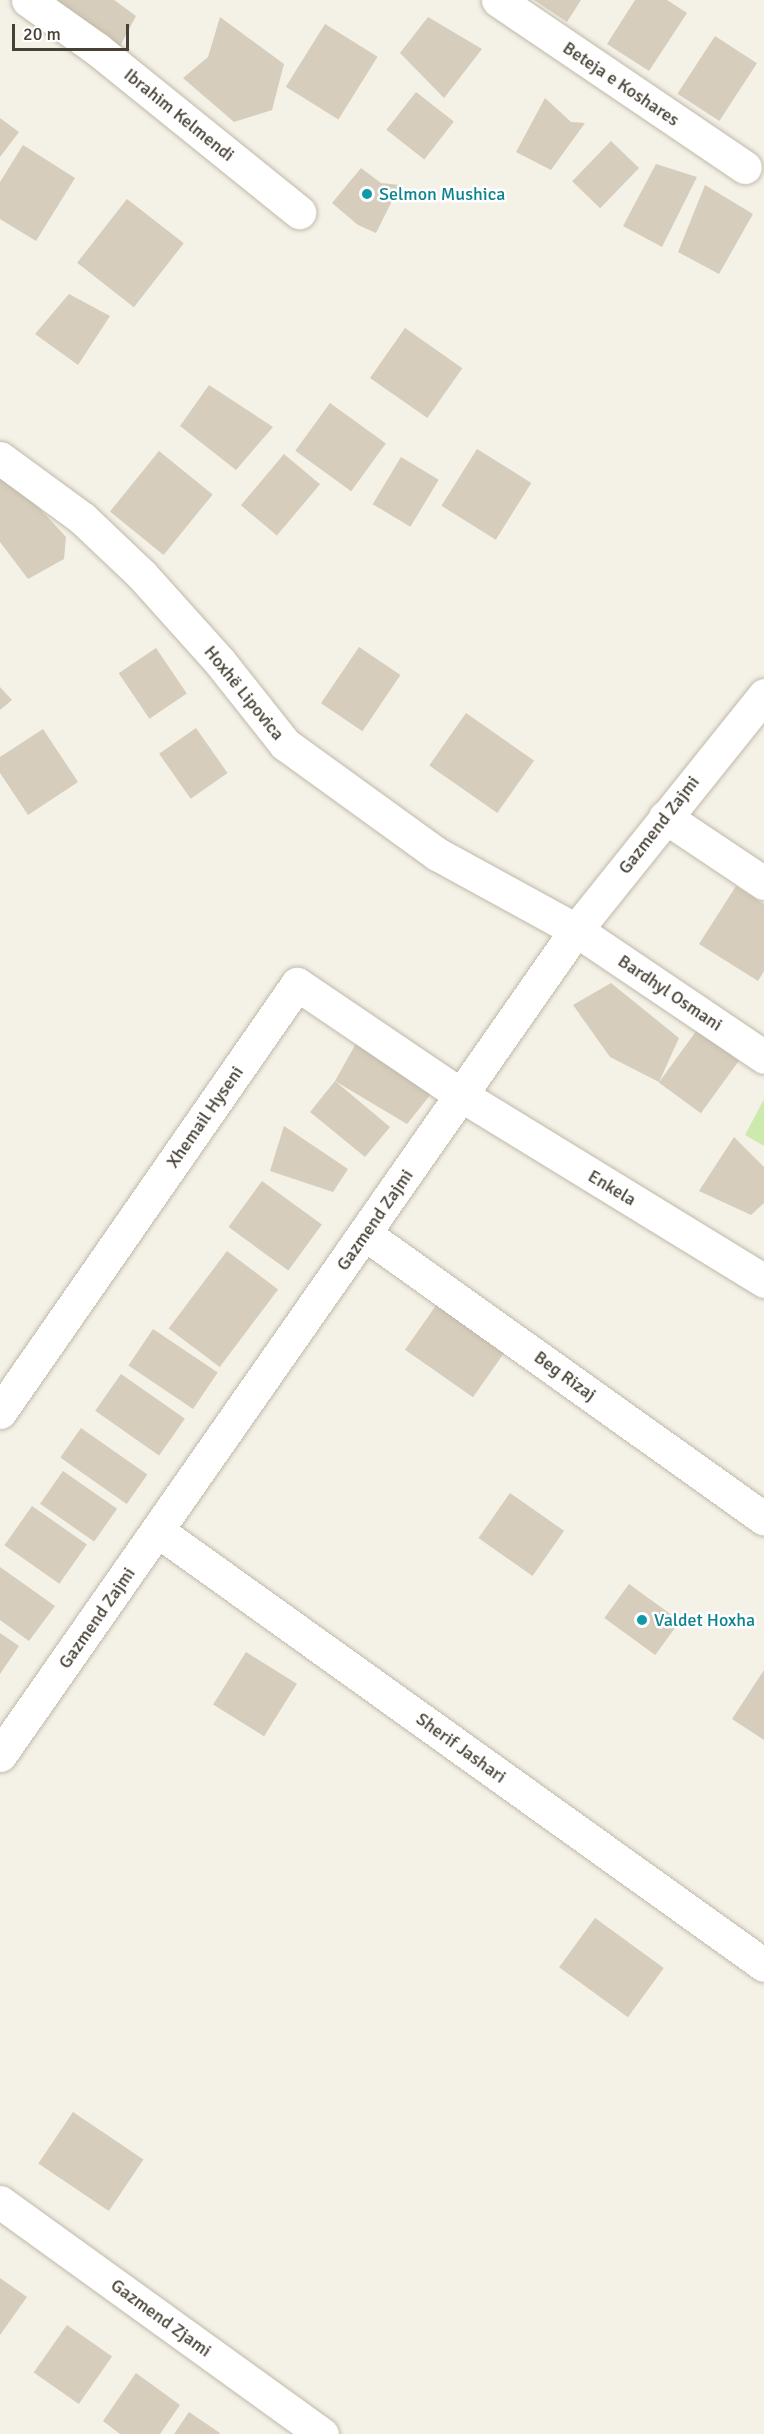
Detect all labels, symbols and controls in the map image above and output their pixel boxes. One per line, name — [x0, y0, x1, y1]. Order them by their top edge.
scale bar — [15, 12, 132, 50]
text: 20 m — [23, 23, 61, 45]
street label: Beteja e Koshares — [559, 37, 683, 131]
street label: Ibrahim Kelmendi — [119, 64, 239, 166]
place label: Selmon Mushica — [379, 183, 505, 205]
marker: Selmon Mushica — [360, 187, 374, 201]
street label: Hoxhë Lipovica — [199, 641, 289, 745]
street label: Gazmend Zajmi — [614, 772, 704, 878]
street label: Bardhyl Osmani — [614, 950, 726, 1036]
street label: Xhemail Hyseni — [162, 1062, 248, 1172]
street label: Gazmend Zajmi — [332, 1165, 418, 1275]
street label: Enkela — [584, 1165, 640, 1211]
street label: Beg Rizaj — [530, 1346, 600, 1406]
street label: Gazmend Zajmi — [54, 1563, 140, 1673]
place label: Valdet Hoxha — [654, 1609, 755, 1631]
marker: Valdet Hoxha — [635, 1613, 649, 1627]
street label: Sherif Jashari — [412, 1708, 510, 1788]
street label: Gazmend Zjami — [107, 2274, 215, 2362]

